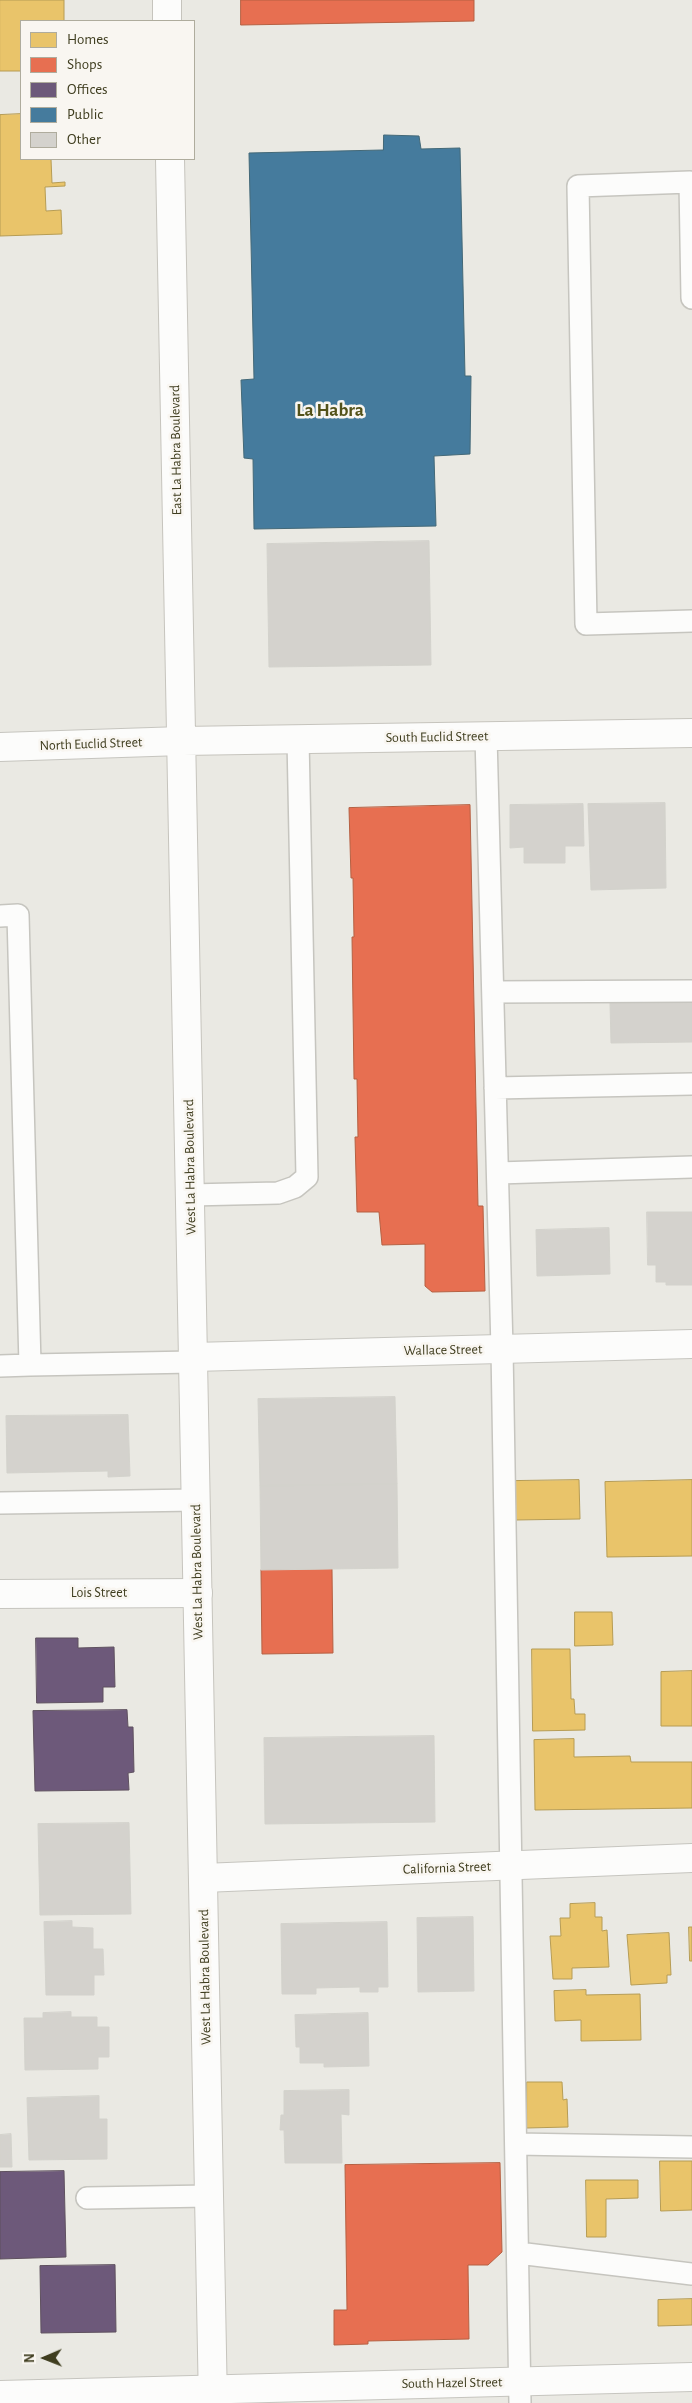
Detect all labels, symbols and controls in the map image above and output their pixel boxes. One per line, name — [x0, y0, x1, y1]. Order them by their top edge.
legend — [20, 20, 195, 160]
text: Homes — [67, 32, 109, 47]
text: Shops — [67, 57, 102, 72]
text: Offices — [67, 82, 108, 97]
text: Public — [67, 107, 103, 122]
text: Other — [67, 132, 101, 147]
street label: East La Habra Boulevard — [166, 385, 186, 515]
district label: La Habra — [296, 399, 364, 421]
street label: South Euclid Street — [385, 728, 489, 746]
street label: North Euclid Street — [39, 734, 143, 754]
street label: West La Habra Boulevard — [180, 1099, 200, 1235]
street label: Wallace Street — [404, 1341, 482, 1359]
street label: West La Habra Boulevard — [187, 1504, 207, 1640]
street label: Lois Street — [71, 1585, 127, 1601]
street label: California Street — [403, 1858, 491, 1878]
street label: West La Habra Boulevard — [195, 1909, 215, 2045]
north arrow — [20, 2333, 70, 2383]
text: N — [23, 2353, 37, 2363]
street label: South Hazel Street — [401, 2374, 503, 2392]

